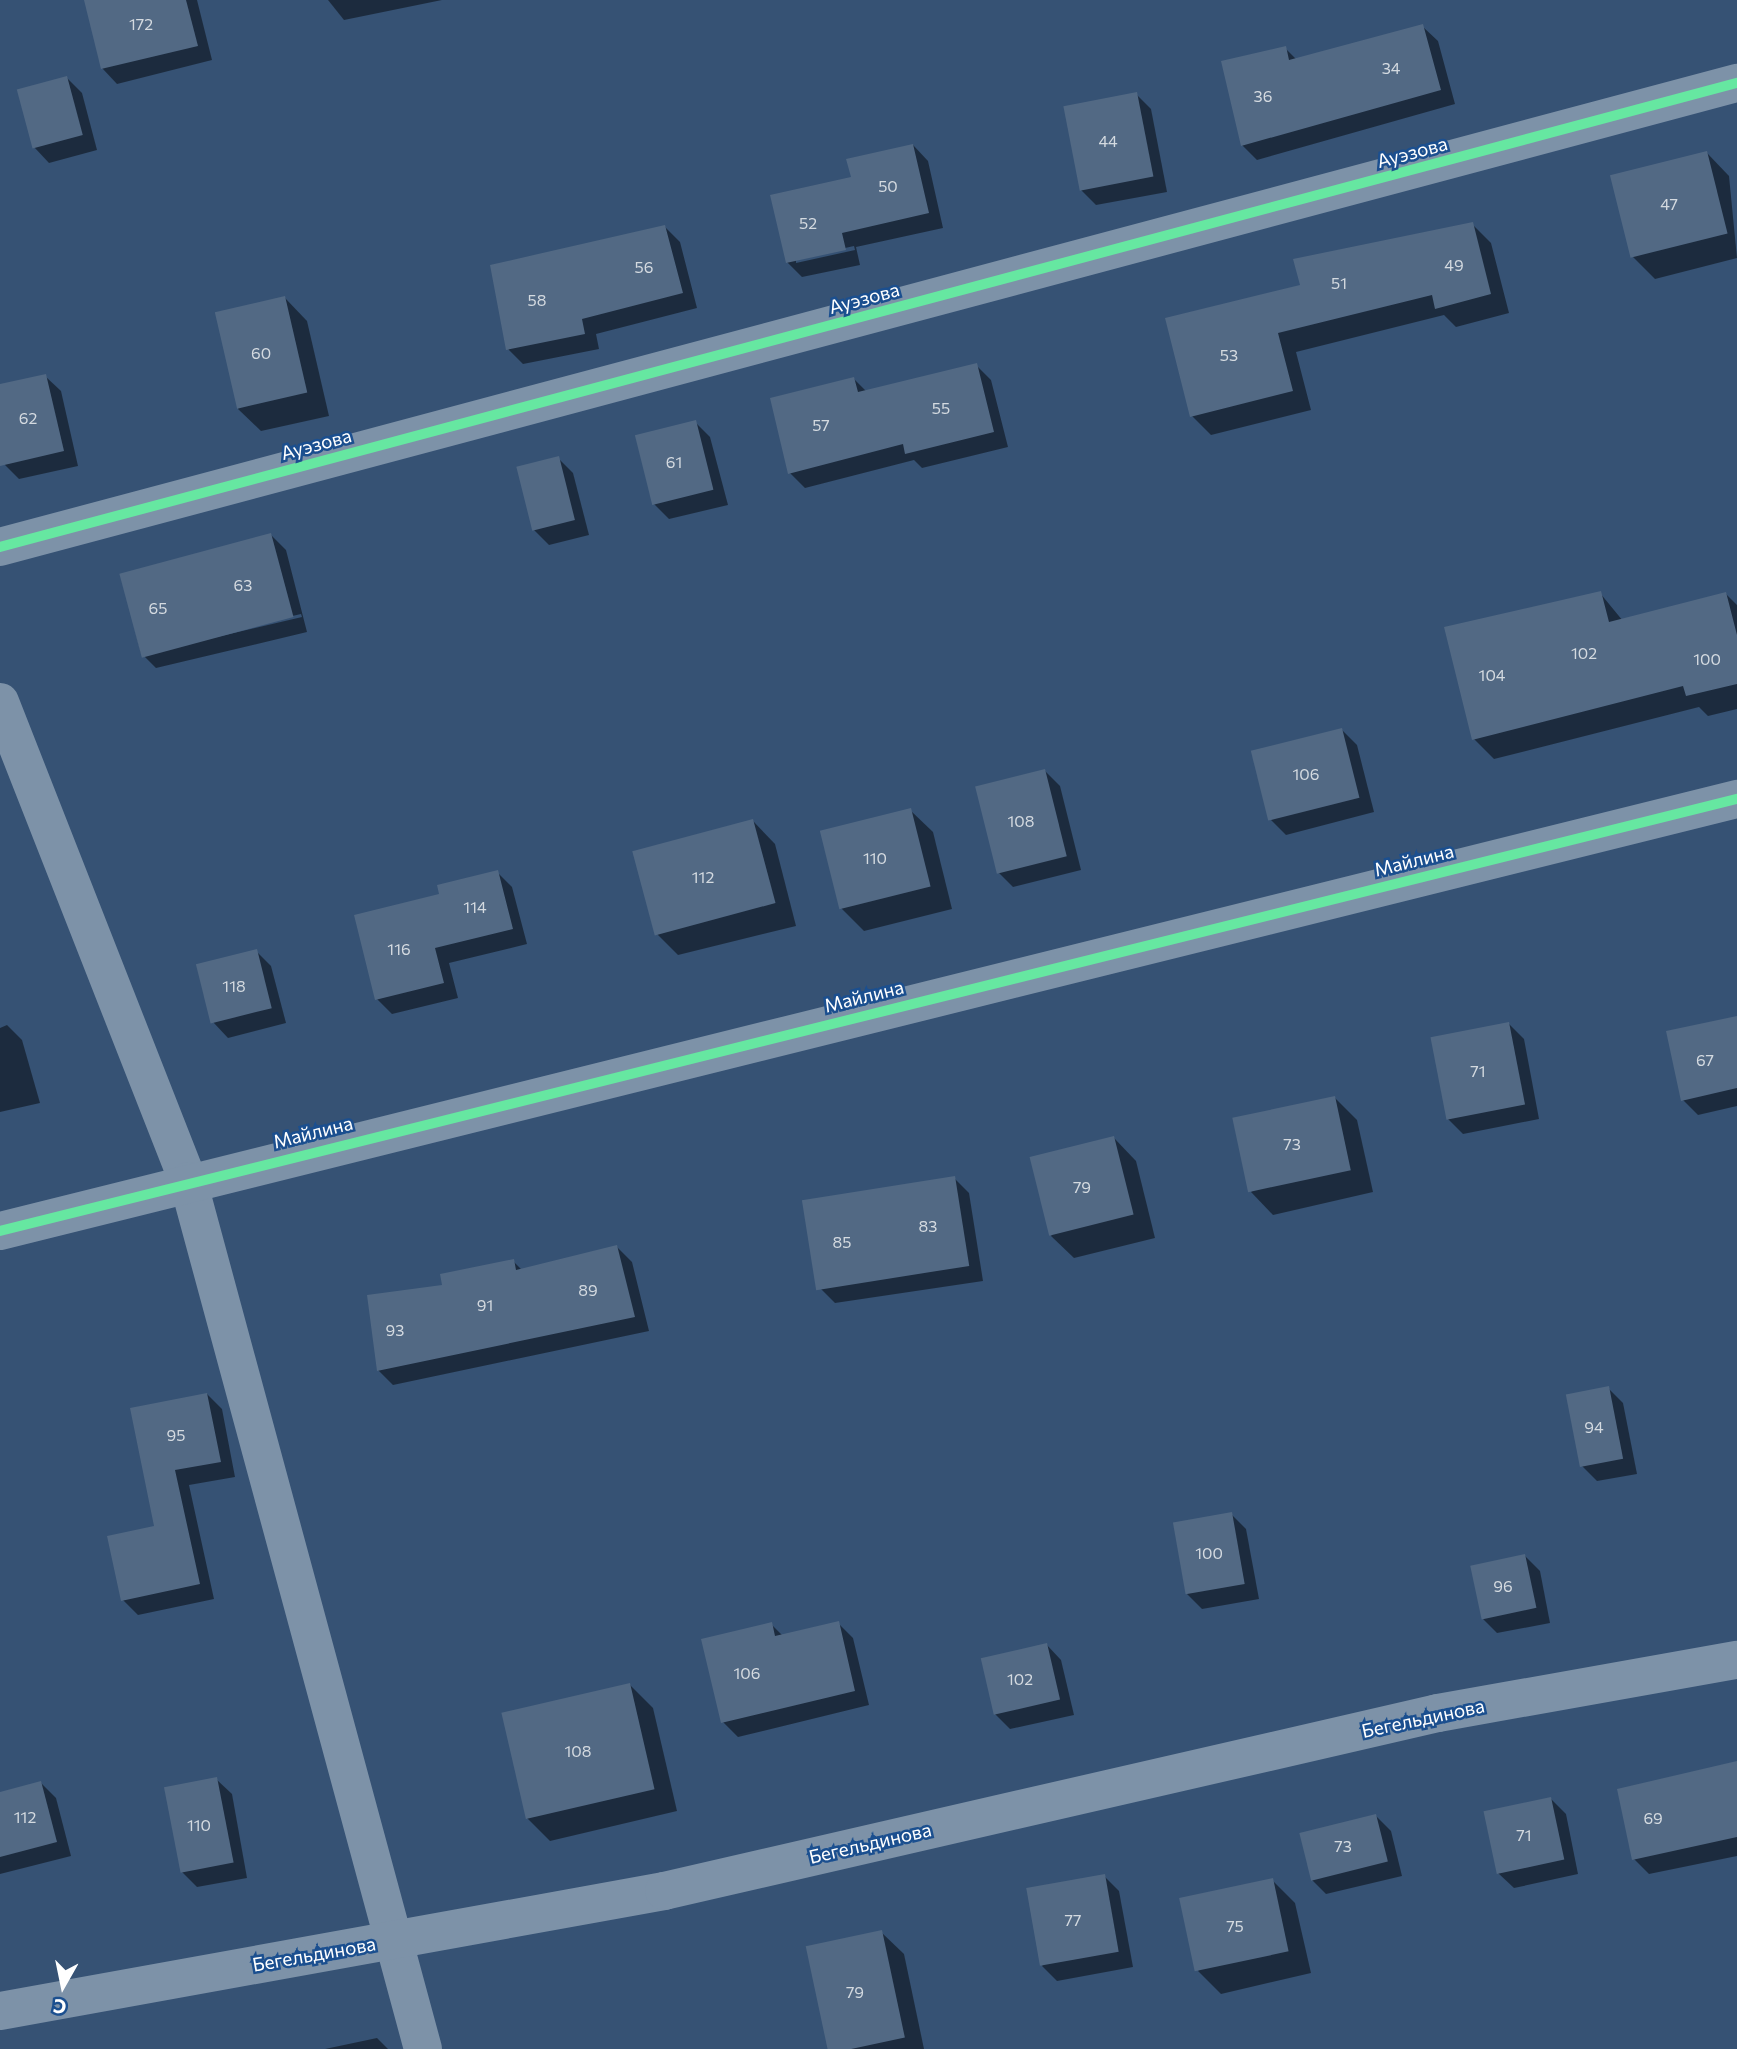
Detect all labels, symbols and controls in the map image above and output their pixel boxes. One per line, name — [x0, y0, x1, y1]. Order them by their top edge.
house number: 172 — [129, 14, 153, 34]
house number: 34 — [1382, 58, 1400, 78]
house number: 36 — [1254, 86, 1272, 106]
house number: 44 — [1098, 131, 1118, 151]
street label: Ауэзова — [1374, 132, 1450, 172]
house number: 50 — [878, 176, 898, 196]
house number: 47 — [1660, 194, 1678, 214]
house number: 52 — [799, 213, 817, 233]
house number: 49 — [1444, 255, 1464, 275]
house number: 56 — [635, 257, 653, 277]
house number: 51 — [1331, 273, 1347, 293]
street label: Ауэзова — [826, 278, 902, 318]
house number: 58 — [528, 290, 546, 310]
house number: 60 — [251, 343, 271, 363]
house number: 53 — [1220, 345, 1238, 365]
house number: 55 — [932, 398, 950, 418]
house number: 62 — [19, 408, 37, 428]
house number: 57 — [812, 415, 830, 435]
street label: Ауэзова — [278, 424, 354, 464]
house number: 61 — [666, 452, 682, 472]
house number: 63 — [234, 575, 252, 595]
house number: 65 — [149, 598, 167, 618]
house number: 102 — [1571, 643, 1597, 663]
house number: 100 — [1693, 649, 1721, 669]
house number: 104 — [1479, 665, 1505, 685]
house number: 106 — [1293, 764, 1319, 784]
house number: 108 — [1008, 811, 1034, 831]
street label: Майлина — [1372, 839, 1456, 881]
house number: 110 — [863, 848, 887, 868]
house number: 112 — [692, 867, 714, 887]
house number: 114 — [463, 897, 487, 917]
house number: 116 — [387, 939, 411, 959]
street label: Майлина — [822, 975, 906, 1017]
house number: 118 — [222, 976, 246, 996]
house number: 67 — [1696, 1050, 1714, 1070]
house number: 71 — [1470, 1061, 1486, 1081]
street label: Майлина — [271, 1111, 355, 1153]
house number: 73 — [1283, 1134, 1301, 1154]
house number: 79 — [1073, 1177, 1091, 1197]
house number: 83 — [919, 1216, 937, 1236]
house number: 85 — [833, 1232, 851, 1252]
house number: 89 — [578, 1280, 598, 1300]
house number: 91 — [477, 1295, 493, 1315]
house number: 93 — [386, 1320, 404, 1340]
house number: 94 — [1584, 1417, 1604, 1437]
house number: 95 — [167, 1425, 185, 1445]
house number: 100 — [1195, 1543, 1223, 1563]
house number: 96 — [1493, 1576, 1513, 1596]
house number: 106 — [734, 1663, 760, 1683]
house number: 102 — [1007, 1669, 1033, 1689]
street label: Бегельдинова — [1359, 1694, 1487, 1742]
house number: 108 — [565, 1741, 591, 1761]
house number: 112 — [14, 1807, 36, 1827]
house number: 69 — [1643, 1808, 1663, 1828]
house number: 110 — [187, 1815, 211, 1835]
street label: Бегельдинова — [807, 1818, 933, 1868]
house number: 71 — [1516, 1825, 1532, 1845]
house number: 73 — [1334, 1836, 1352, 1856]
house number: 77 — [1065, 1910, 1081, 1930]
house number: 75 — [1226, 1916, 1244, 1936]
street label: Бегельдинова — [250, 1932, 378, 1976]
north arrow — [28, 1951, 98, 2021]
house number: 79 — [846, 1982, 864, 2002]
text: С — [51, 1995, 68, 2020]

